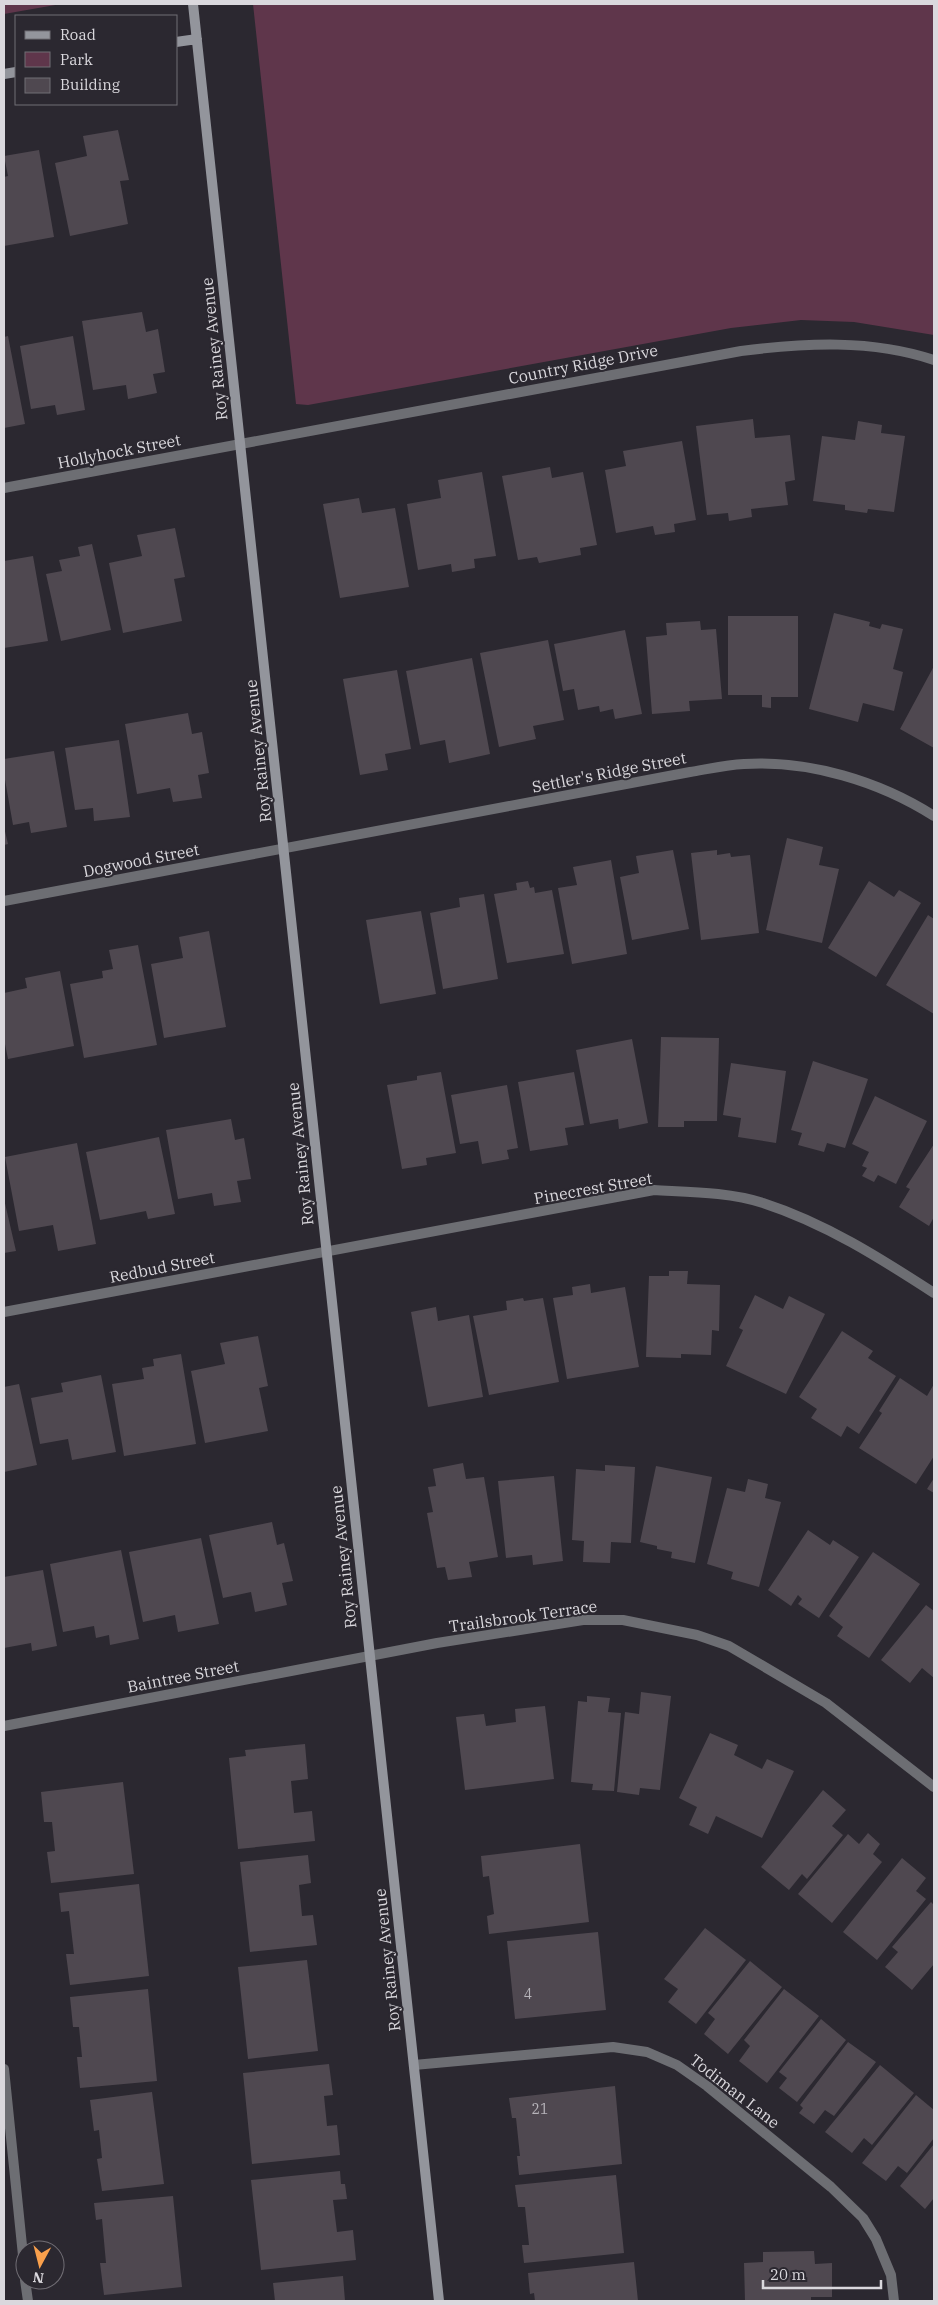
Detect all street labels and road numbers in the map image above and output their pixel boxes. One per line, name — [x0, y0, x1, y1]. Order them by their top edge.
street label: Roy Rainey Avenue — [197, 277, 231, 421]
street label: Country Ridge Drive — [507, 340, 659, 388]
street label: Hollyhock Street — [56, 429, 183, 473]
street label: Roy Rainey Avenue — [241, 679, 275, 823]
street label: Settler's Ridge Street — [530, 747, 688, 797]
street label: Dogwood Street — [81, 839, 201, 881]
street label: Roy Rainey Avenue — [283, 1082, 317, 1226]
street label: Pinecrest Street — [532, 1168, 654, 1208]
street label: Redbud Street — [108, 1247, 217, 1287]
street label: Roy Rainey Avenue — [326, 1485, 360, 1629]
street label: Trailsbrook Terrace — [448, 1596, 598, 1636]
street label: Baintree Street — [125, 1655, 241, 1697]
street label: Roy Rainey Avenue — [370, 1888, 404, 2032]
street label: Todiman Lane — [686, 2050, 784, 2132]

